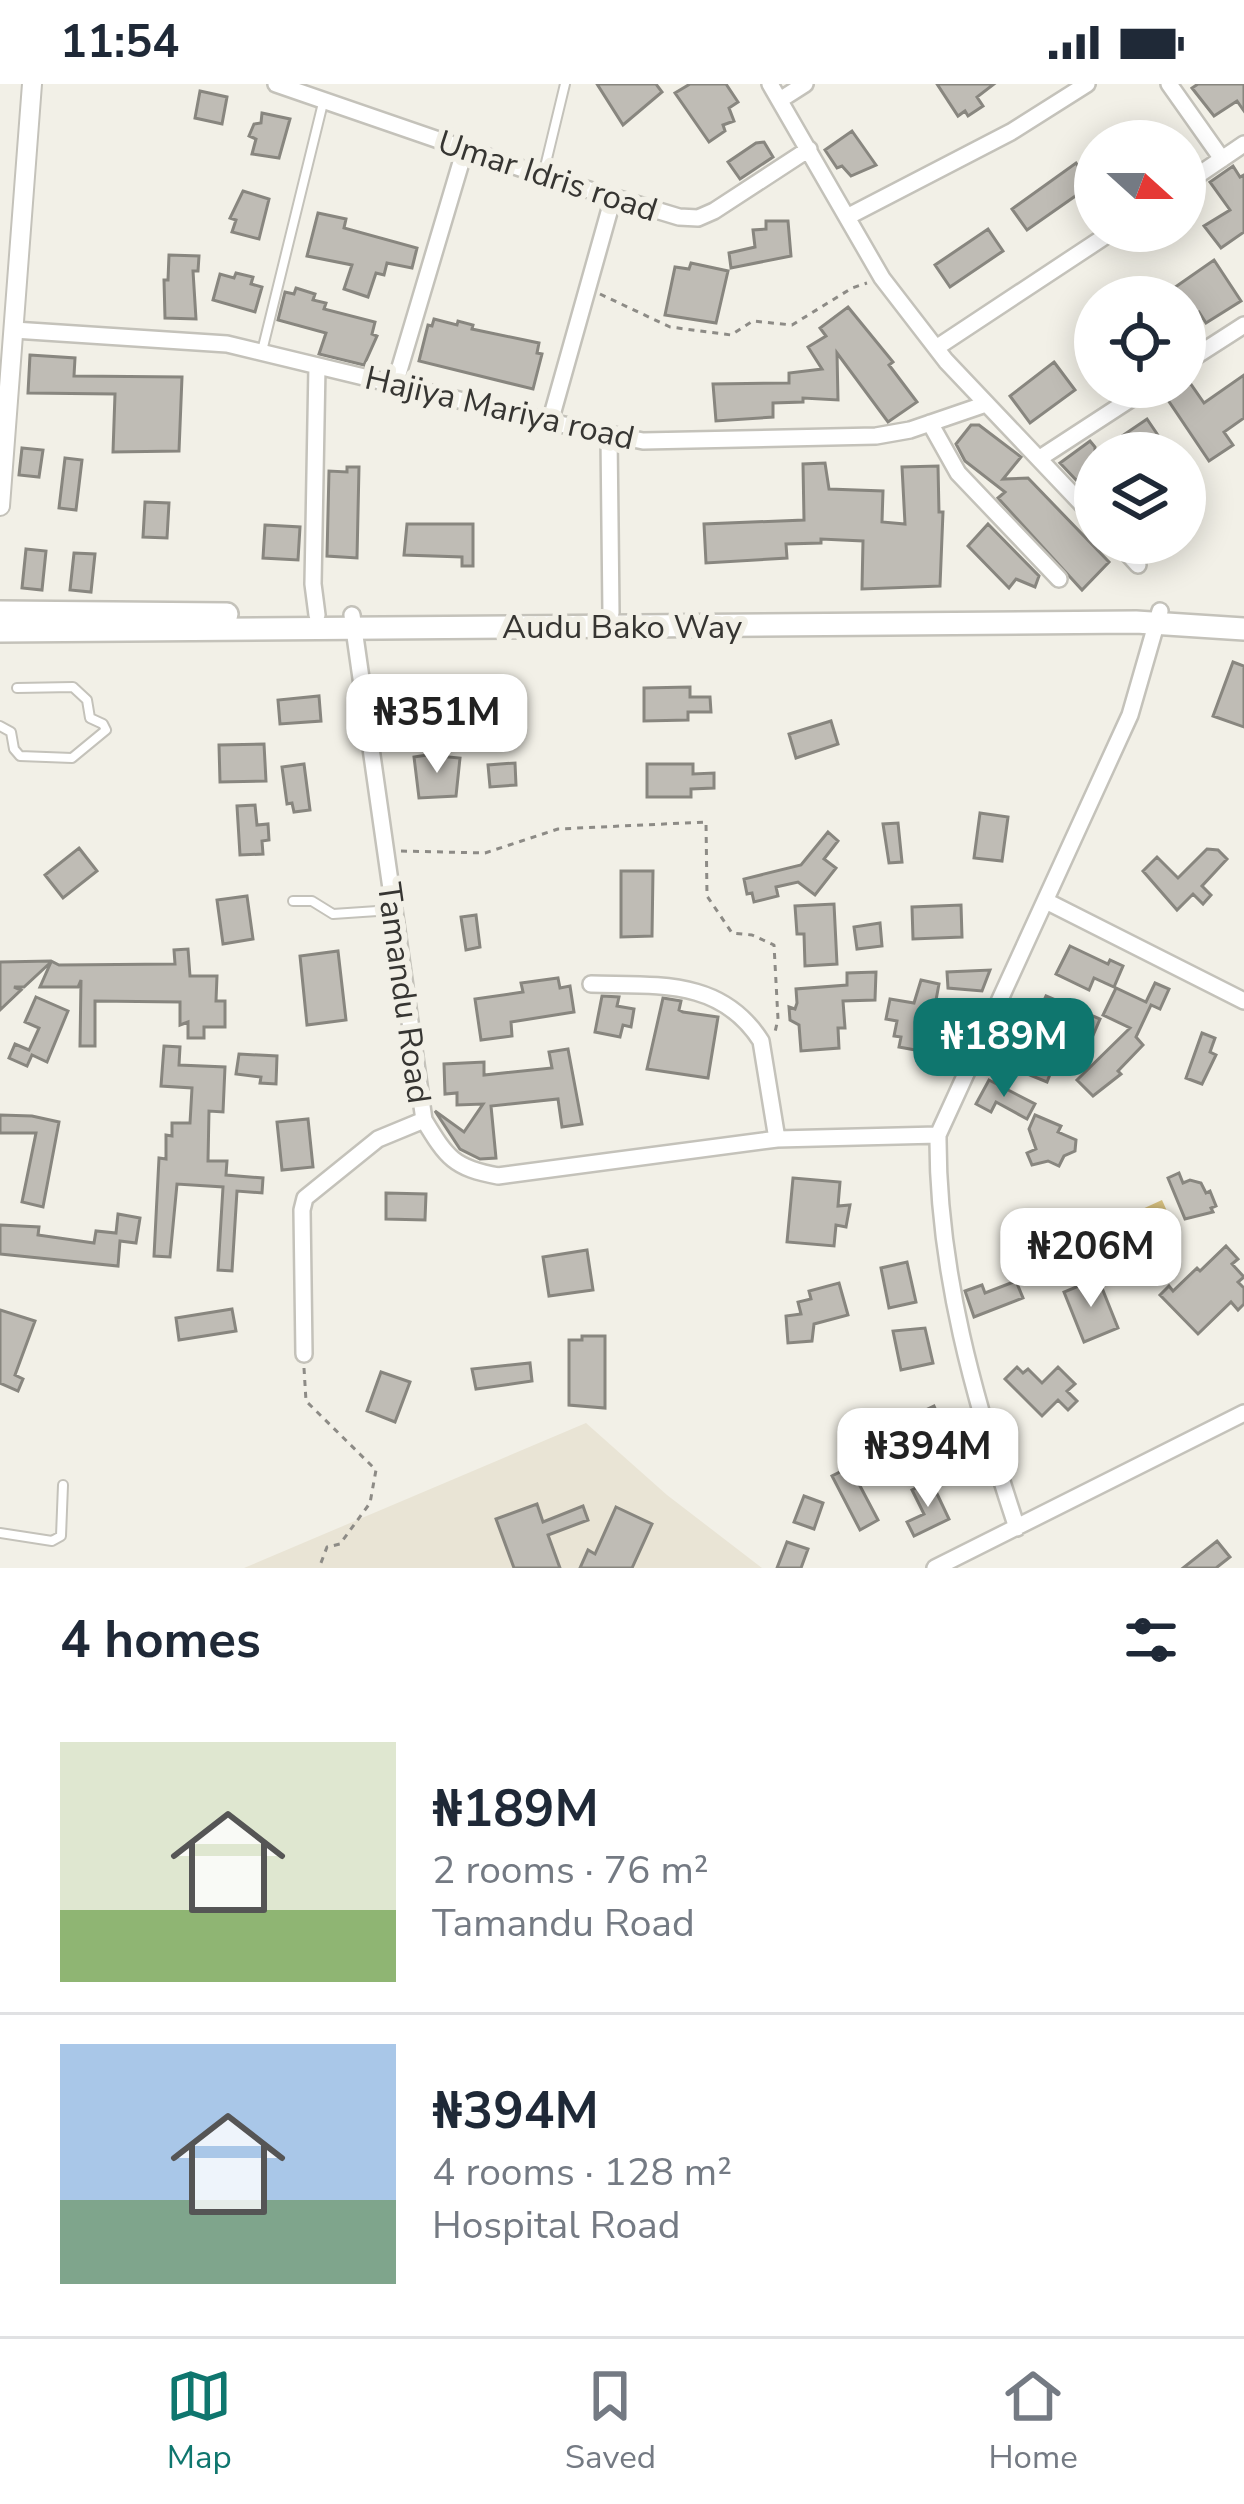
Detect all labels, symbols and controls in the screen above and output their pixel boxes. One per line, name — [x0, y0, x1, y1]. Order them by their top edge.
text: 11:54 — [60, 12, 179, 73]
street label: Umar Idris road — [432, 120, 663, 233]
north arrow — [1074, 120, 1206, 252]
map controls — [1074, 120, 1206, 564]
button: locate — [1074, 276, 1206, 408]
street label: Hajiya Mariya road — [361, 356, 639, 461]
button: layers — [1074, 432, 1206, 564]
street label: Audu Bako Way — [502, 605, 742, 650]
pin: ₦351M — [353, 674, 521, 776]
text: ₦351M — [373, 686, 501, 739]
street label: Tamandu Road — [366, 880, 441, 1106]
pin: ₦189M — [920, 998, 1088, 1100]
text: ₦189M — [940, 1010, 1068, 1063]
pin: ₦206M — [1007, 1208, 1175, 1310]
text: ₦206M — [1027, 1220, 1155, 1273]
pin: ₦394M — [844, 1408, 1012, 1510]
text: ₦394M — [864, 1420, 992, 1473]
text: 4 homes — [60, 1605, 261, 1675]
icon: filters — [1118, 1607, 1184, 1673]
text: ₦189M — [432, 1774, 599, 1844]
icon: home — [156, 1790, 300, 1934]
text: 2 rooms · 76 m² — [432, 1844, 709, 1897]
text: Tamandu Road — [432, 1897, 695, 1950]
text: ₦394M — [432, 2076, 599, 2146]
icon: home — [156, 2092, 300, 2236]
text: 4 rooms · 128 m² — [432, 2146, 732, 2199]
text: Hospital Road — [432, 2199, 681, 2252]
tab: Map — [166, 2363, 232, 2480]
tab: Saved — [565, 2363, 656, 2480]
tab: Home — [988, 2363, 1078, 2480]

